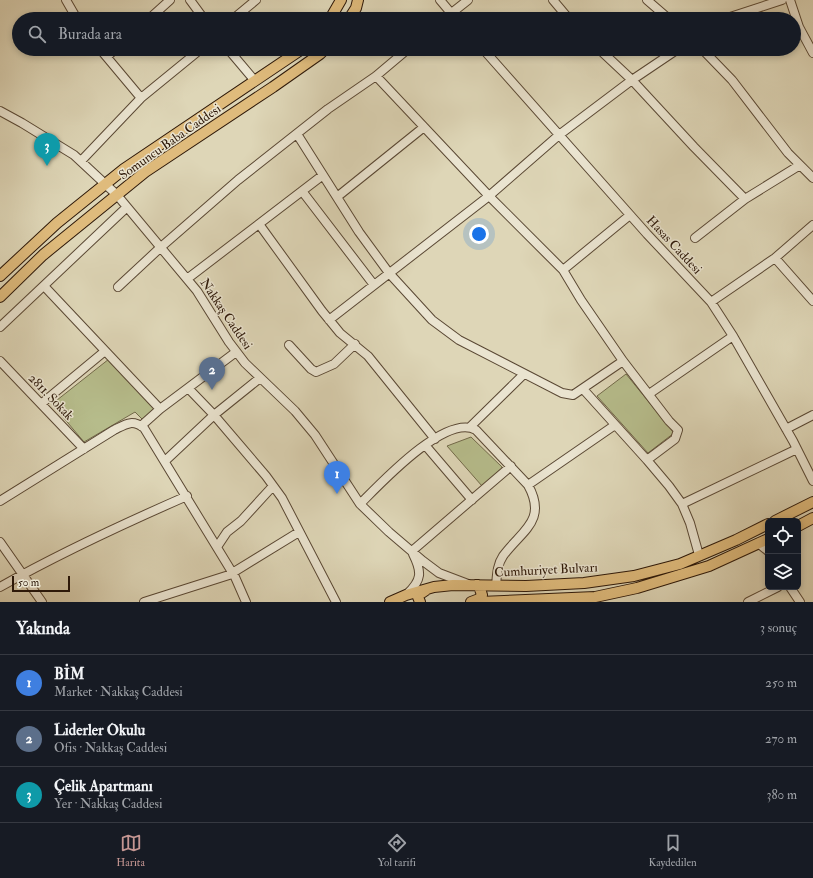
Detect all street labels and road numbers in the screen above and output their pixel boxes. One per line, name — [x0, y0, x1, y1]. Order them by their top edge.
street label: Somuncu Baba Caddesi — [116, 100, 225, 183]
street label: Hasas Caddesi — [643, 213, 705, 278]
street label: Nakkaş Caddesi — [196, 275, 256, 353]
street label: 2811. Sokak — [25, 370, 78, 424]
street label: Cumhuriyet Bulvarı — [494, 559, 599, 582]

